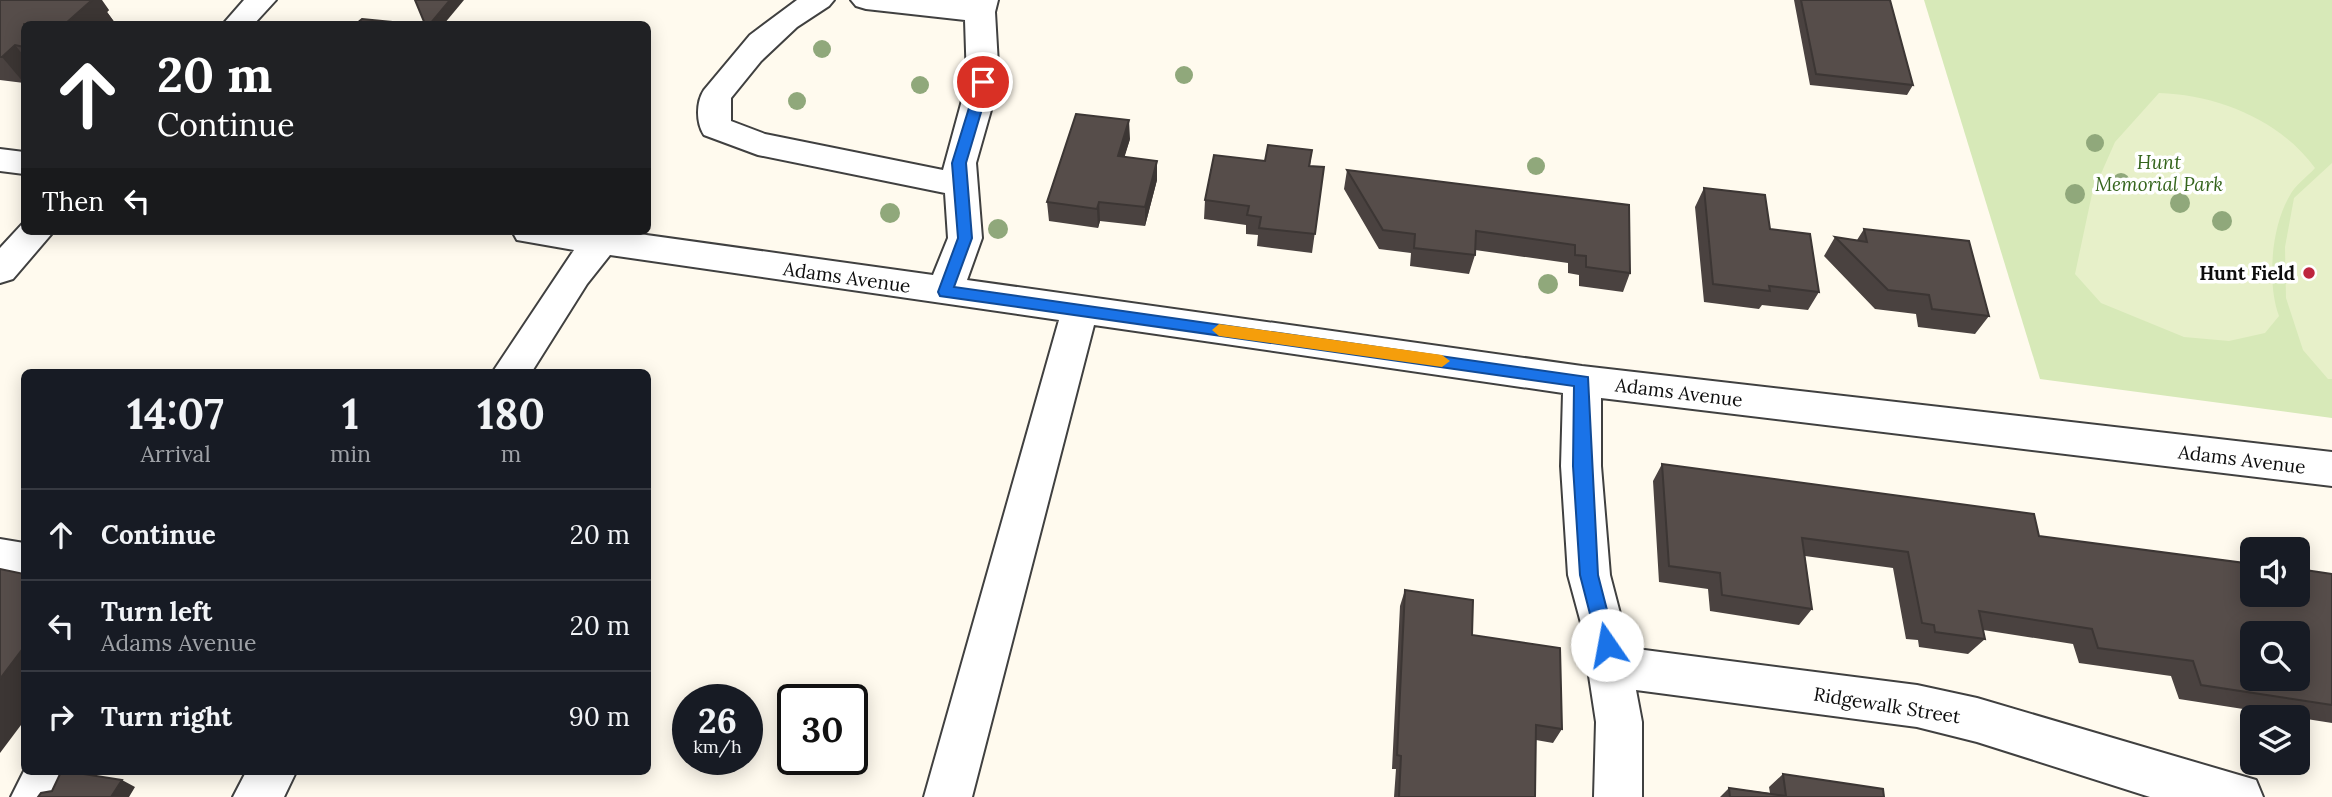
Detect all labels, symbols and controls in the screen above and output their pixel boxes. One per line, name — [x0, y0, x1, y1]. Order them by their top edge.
text: 20 m — [157, 43, 272, 105]
icon: ahead — [42, 49, 133, 140]
pin — [953, 52, 1013, 112]
icon: arrive — [964, 63, 1002, 101]
text: Continue — [157, 104, 294, 145]
park label: Hunt Memorial Park — [2095, 150, 2223, 196]
icon: left — [118, 182, 156, 220]
text: Then — [42, 185, 104, 218]
street label: Adams Avenue — [781, 256, 912, 298]
place label: Hunt Field — [2199, 261, 2295, 285]
marker: Hunt Field — [2301, 265, 2317, 281]
street label: Adams Avenue — [1613, 372, 1744, 412]
text: 14:07 — [127, 387, 224, 441]
text: 1 — [342, 387, 359, 441]
text: 180 — [477, 387, 545, 441]
text: Arrival — [140, 439, 211, 468]
text: min — [330, 439, 371, 468]
text: m — [501, 439, 521, 468]
street label: Adams Avenue — [2176, 439, 2307, 479]
icon: ahead — [42, 516, 80, 554]
text: Continue — [101, 518, 216, 551]
text: 20 m — [570, 518, 630, 551]
map controls — [2240, 537, 2310, 775]
button: sound — [2240, 537, 2310, 607]
text: Turn left — [101, 595, 212, 628]
icon: left — [42, 607, 80, 645]
position arrow — [1570, 608, 1644, 682]
text: 20 m — [570, 609, 630, 642]
button: search — [2240, 621, 2310, 691]
text: Adams Avenue — [101, 628, 256, 657]
street label: Ridgewalk Street — [1812, 682, 1963, 729]
speed limit sign: 30 — [777, 684, 868, 775]
icon: right — [42, 698, 80, 736]
text: 26 — [698, 698, 737, 743]
text: Turn right — [101, 700, 232, 733]
text: 90 m — [569, 700, 630, 733]
button: layers — [2240, 705, 2310, 775]
text: km/h — [693, 735, 742, 758]

